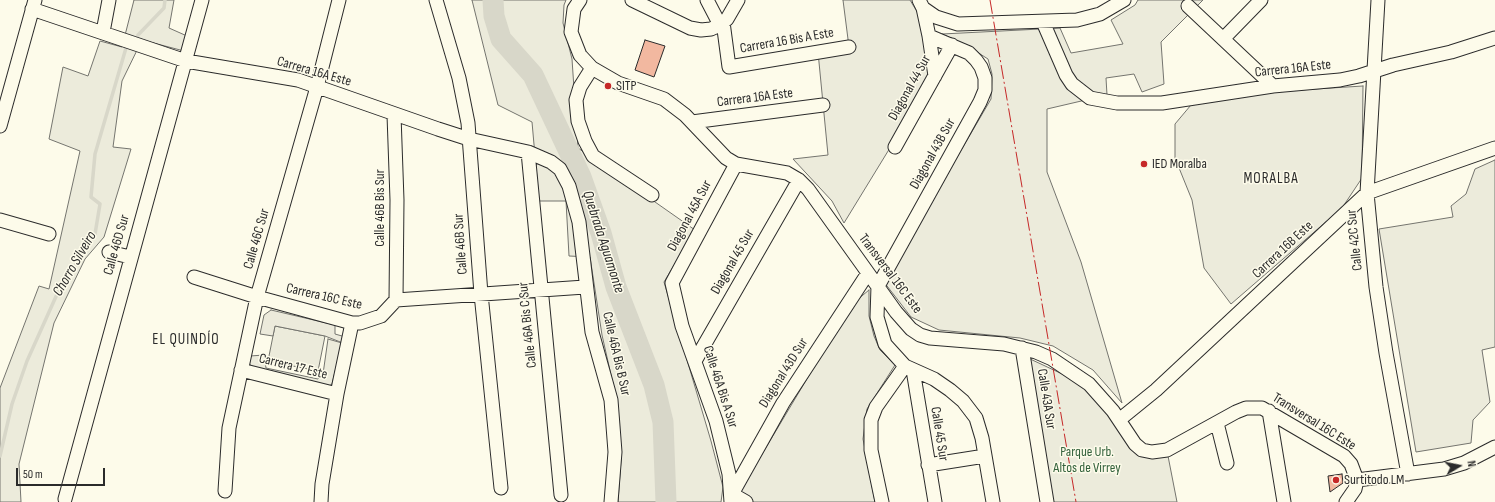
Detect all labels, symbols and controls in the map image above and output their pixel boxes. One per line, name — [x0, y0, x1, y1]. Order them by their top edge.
street label: Carrera 16 Bis A Este — [739, 24, 835, 58]
street label: Diagonal 44 Sur — [885, 52, 935, 124]
street label: Carrera 16A Este — [275, 53, 353, 91]
street label: Carrera 16A Este — [1254, 57, 1332, 81]
place label: SITP — [616, 78, 636, 94]
marker: SITP — [603, 81, 613, 91]
street label: Carrera 16A Este — [716, 85, 794, 111]
street label: Diagonal 43B Sur — [907, 116, 959, 192]
place label: IED Moralba — [1152, 156, 1207, 172]
marker: IED Moralba — [1139, 159, 1149, 169]
street label: Calle 46B Bis Sur — [372, 169, 388, 247]
district label: MORALBA — [1243, 170, 1299, 188]
street label: Diagonal 45A Sur — [664, 178, 716, 254]
water label: Quebrada Aguamonte — [578, 188, 628, 296]
street label: Calle 46C Sur — [240, 207, 274, 271]
street label: Calle 42C Sur — [1343, 209, 1367, 271]
street label: Calle 46D Sur — [100, 213, 134, 277]
street label: Calle 46B Sur — [450, 213, 472, 275]
street label: Carrera 16B Este — [1249, 218, 1317, 282]
street label: Diagonal 45 Sur — [708, 227, 758, 297]
water label: Chorro Silveiro — [49, 228, 101, 300]
street label: Transversal 16C Este — [855, 231, 925, 317]
street label: Carrera 16C Este — [284, 280, 364, 314]
street label: Calle 46A Bis C Sur — [515, 281, 541, 369]
street label: Calle 46A Bis B Sur — [598, 310, 634, 398]
district label: EL QUINDÍO — [152, 331, 220, 349]
street label: Diagonal 43D Sur — [756, 335, 812, 411]
street label: Calle 46A Bis A Sur — [699, 344, 741, 430]
street label: Carrera 17 Este — [257, 350, 329, 384]
street label: Calle 43A Sur — [1033, 368, 1059, 430]
street label: Transversal 16C Este — [1269, 390, 1359, 454]
street label: Calle 45 Sur — [926, 406, 952, 462]
park label: Parque Urb. Altos de Virrey — [1053, 444, 1121, 476]
north arrow — [1439, 446, 1479, 486]
scale bar — [18, 460, 107, 486]
text: N — [1464, 460, 1478, 468]
text: 50 m — [23, 467, 43, 482]
place label: Surtitodo LM — [1344, 472, 1404, 488]
marker: Surtitodo LM — [1331, 475, 1341, 485]

